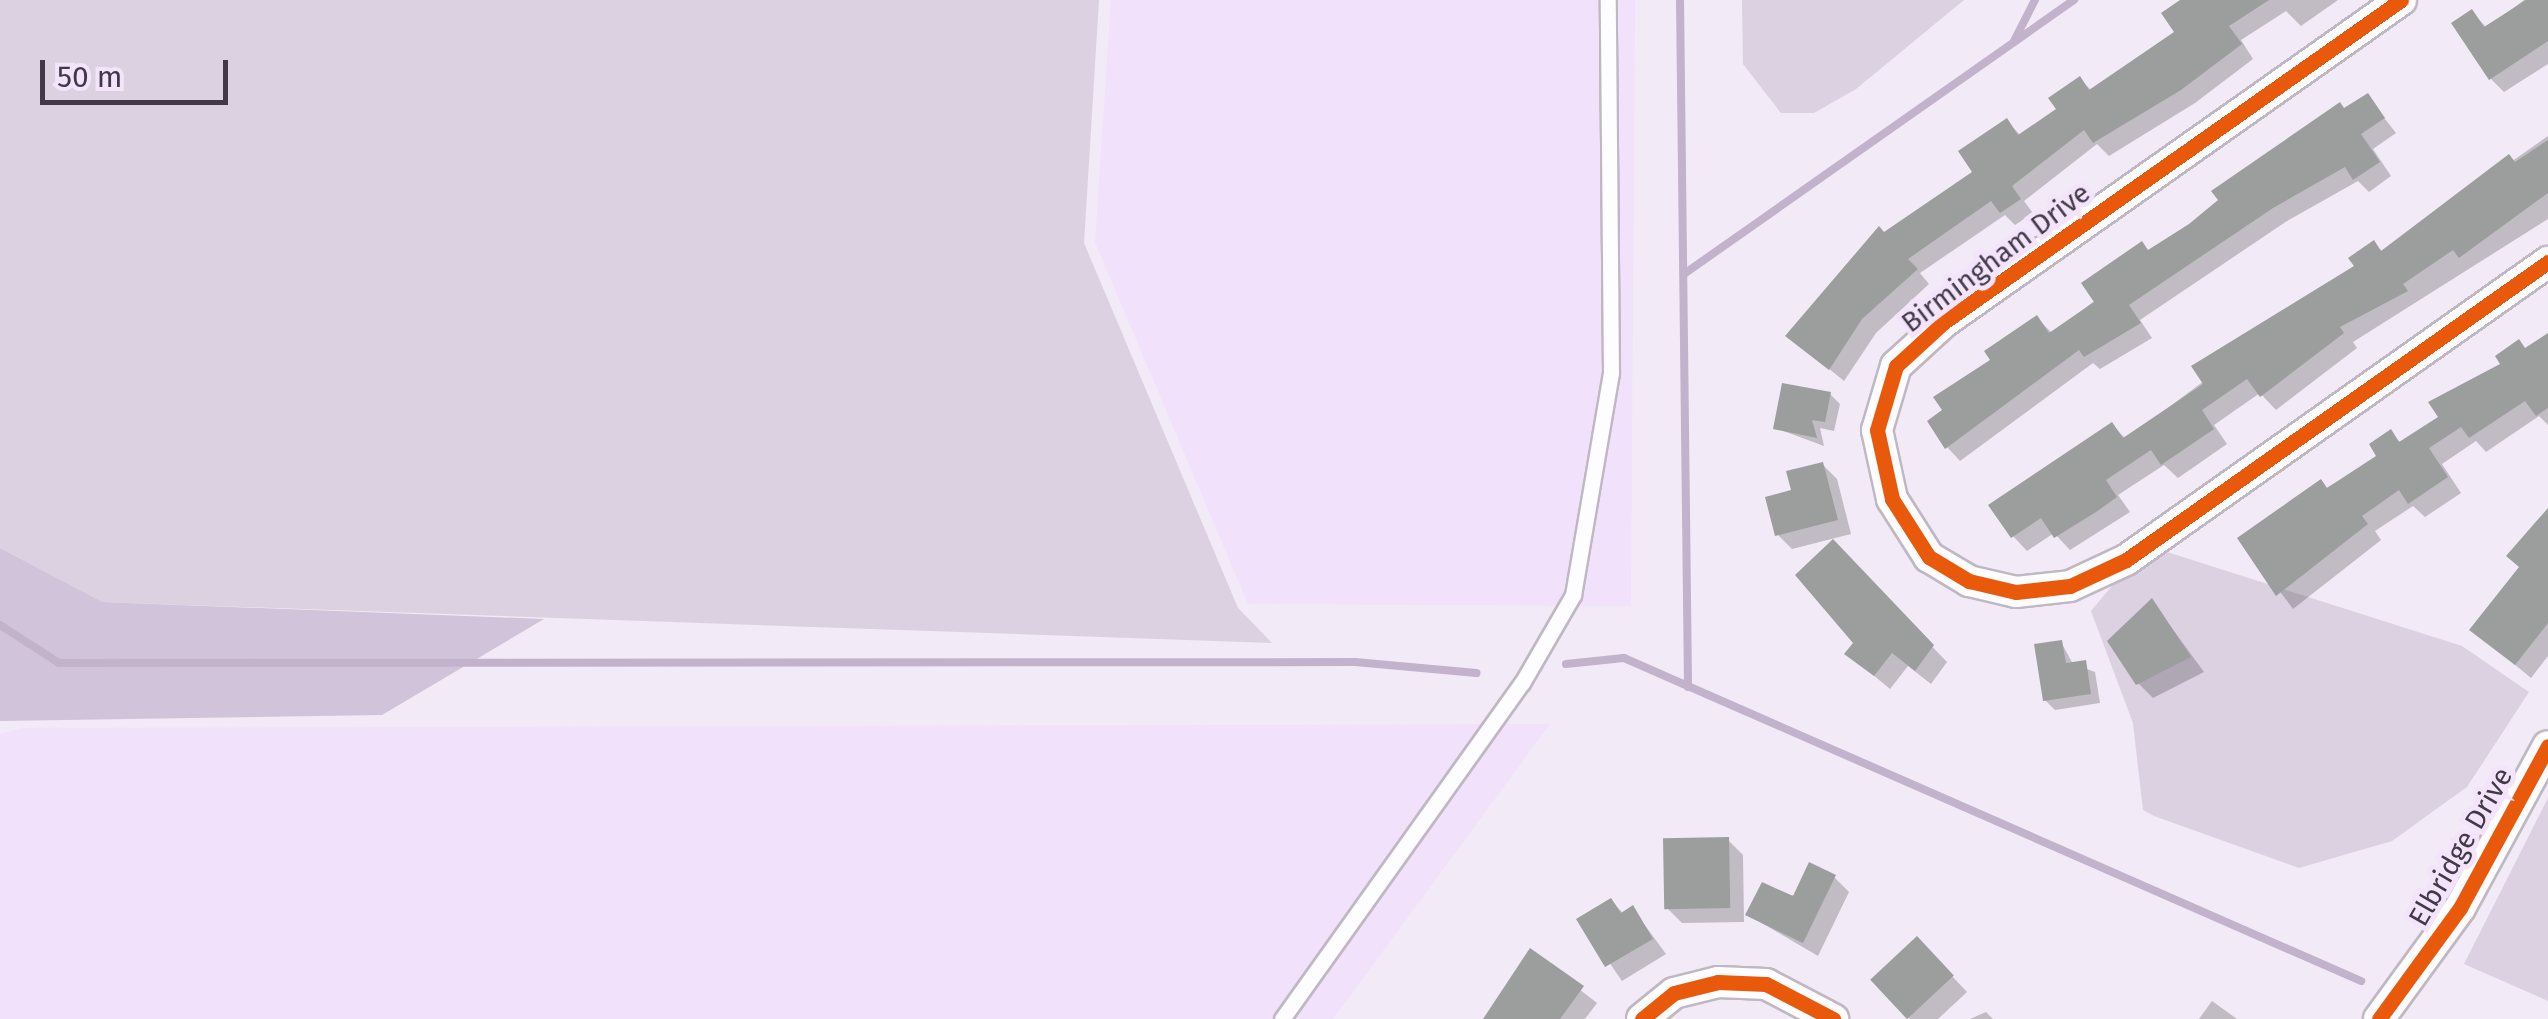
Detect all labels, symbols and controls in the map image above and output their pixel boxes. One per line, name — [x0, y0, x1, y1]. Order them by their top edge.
scale bar — [45, 40, 232, 102]
text: 50 m — [57, 59, 122, 95]
street label: Birmingham Drive — [1895, 176, 2097, 340]
street label: Elbridge Drive — [2402, 762, 2520, 932]

